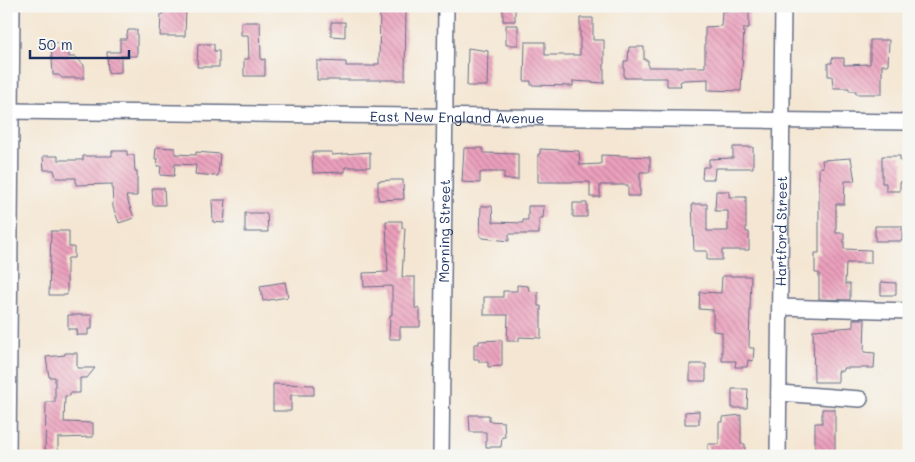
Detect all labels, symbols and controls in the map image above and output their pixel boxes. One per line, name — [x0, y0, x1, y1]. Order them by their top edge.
scale bar — [30, 28, 129, 60]
text: 50 m — [38, 34, 73, 54]
street label: East New England Avenue — [370, 106, 544, 127]
street label: Hartford Street — [770, 176, 791, 286]
street label: Morning Street — [433, 179, 454, 283]

